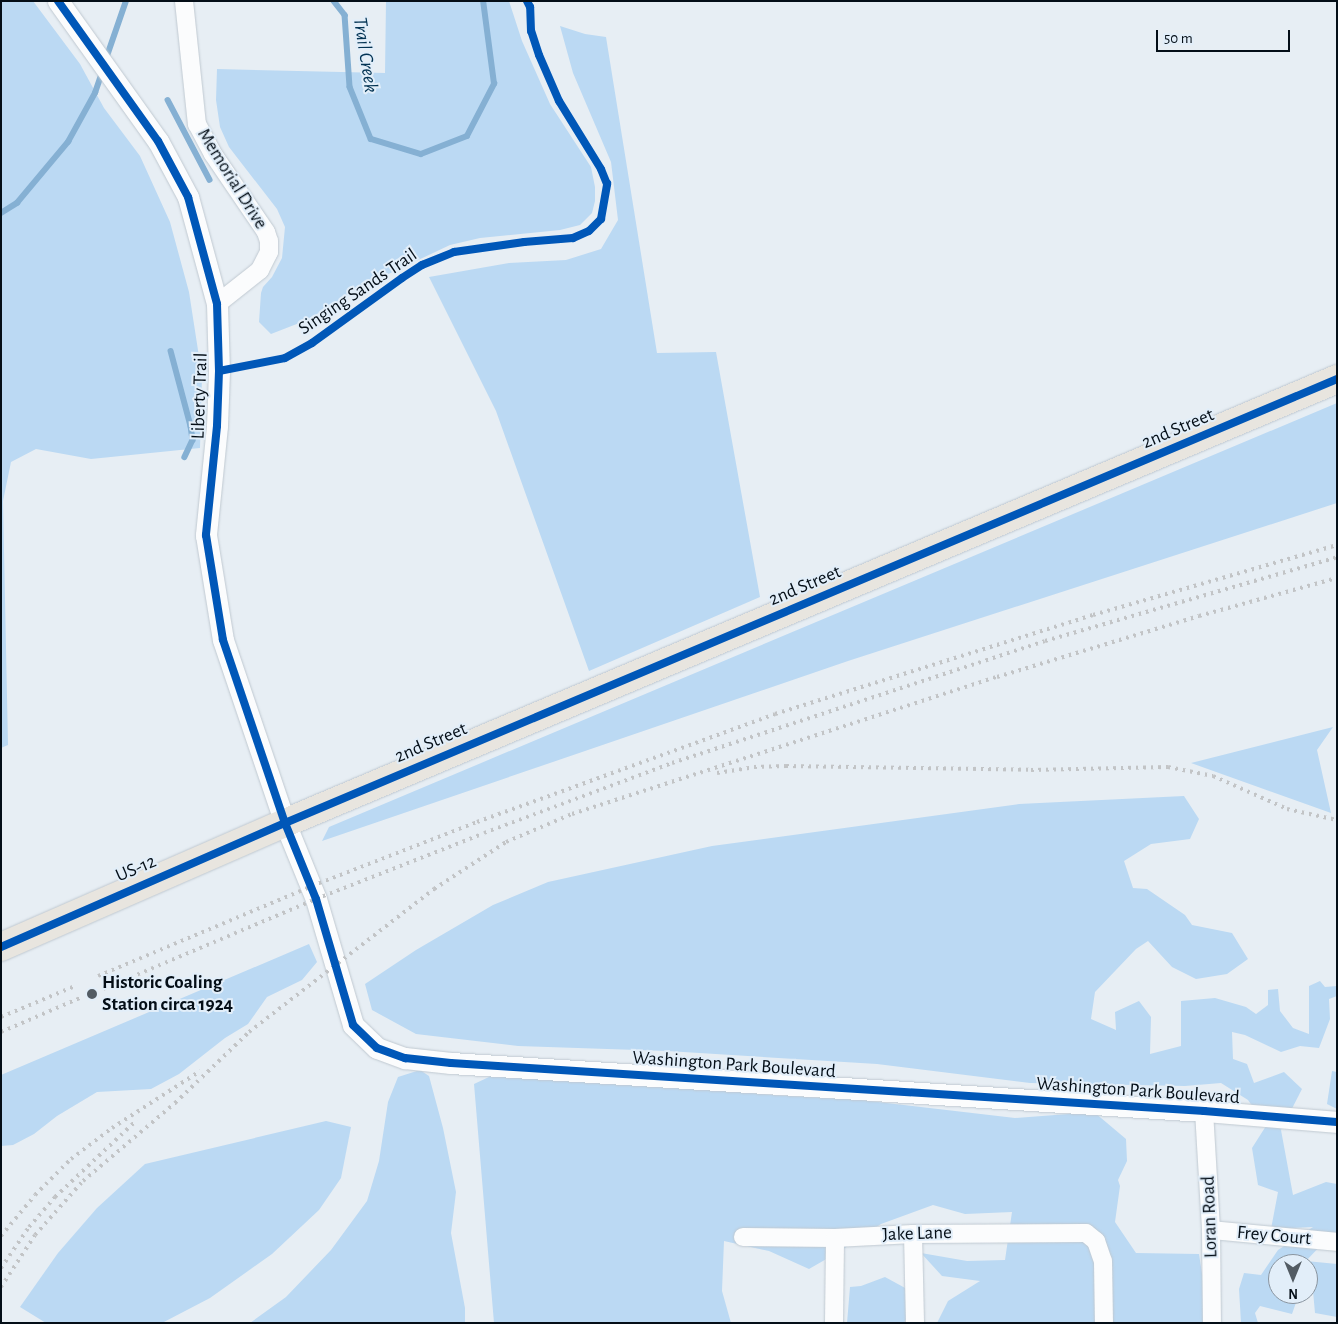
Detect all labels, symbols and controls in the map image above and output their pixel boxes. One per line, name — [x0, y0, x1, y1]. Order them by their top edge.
water label: Trail Creek — [347, 16, 383, 94]
scale bar — [1158, 20, 1292, 52]
text: 50 m — [1164, 31, 1193, 46]
street label: Memorial Drive — [192, 124, 272, 234]
street label: Singing Sands Trail — [294, 244, 422, 340]
street label: Liberty Trail — [187, 352, 213, 440]
street label: 2nd Street — [1138, 404, 1218, 454]
street label: 2nd Street — [765, 561, 845, 611]
street label: 2nd Street — [391, 718, 471, 768]
street label: US-12 — [112, 850, 160, 888]
place label: Historic Coaling Station circa 1924 — [102, 972, 233, 1016]
marker: Historic Coaling Station circa 1924 — [86, 988, 98, 1000]
street label: Washington Park Boulevard — [632, 1047, 836, 1083]
street label: Washington Park Boulevard — [1036, 1073, 1240, 1109]
street label: Loran Road — [1197, 1176, 1223, 1258]
street label: Jake Lane — [882, 1221, 952, 1247]
street label: Frey Court — [1236, 1221, 1312, 1251]
north arrow — [1268, 1254, 1318, 1304]
text: N — [1288, 1286, 1298, 1300]

